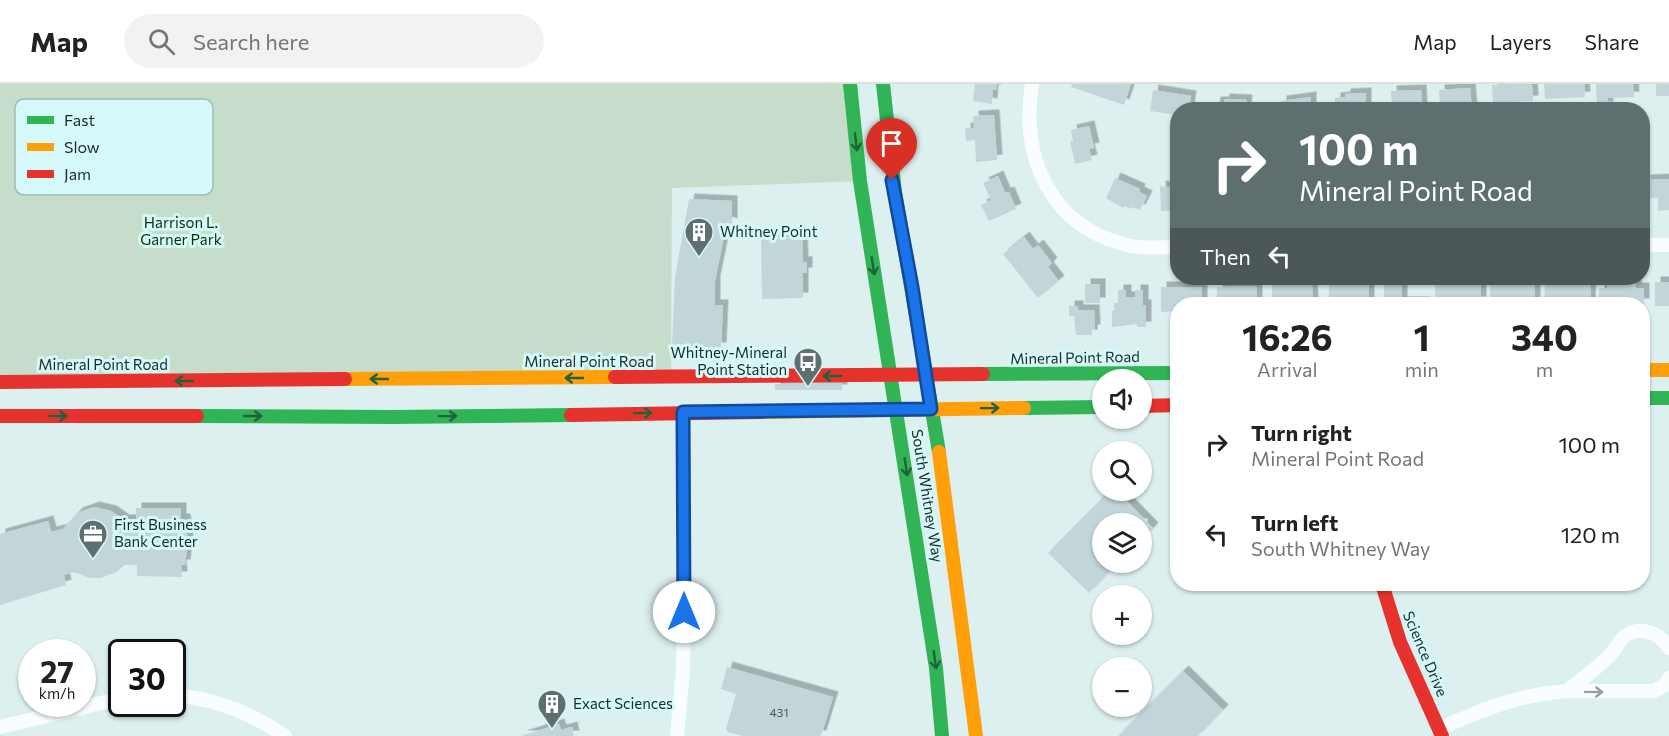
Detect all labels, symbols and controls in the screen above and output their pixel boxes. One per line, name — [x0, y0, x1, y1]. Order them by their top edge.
search box — [124, 14, 544, 68]
text: Map — [30, 24, 88, 58]
icon: search — [145, 25, 178, 58]
text: Search here — [193, 28, 309, 55]
text: Map — [1413, 29, 1457, 54]
text: Layers — [1490, 29, 1552, 54]
text: Share — [1585, 29, 1639, 54]
legend — [15, 99, 213, 195]
text: Fast — [64, 110, 95, 129]
pin — [866, 118, 917, 180]
text: 100 m — [1299, 122, 1419, 174]
icon: right — [1200, 126, 1278, 204]
icon: arrive — [875, 127, 908, 160]
one-way arrow — [850, 132, 861, 152]
text: Slow — [64, 137, 100, 156]
text: Jam — [64, 164, 91, 183]
text: Mineral Point Road — [1299, 174, 1532, 207]
park label: Harrison L. Garner Park — [140, 213, 222, 248]
building icon: Whitney Point — [683, 216, 715, 258]
place label: Whitney Point — [720, 222, 818, 240]
icon: left — [1263, 240, 1296, 273]
text: Then — [1200, 243, 1251, 270]
one-way arrow — [868, 256, 879, 276]
text: 16:26 — [1242, 314, 1333, 358]
text: 1 — [1414, 314, 1430, 358]
text: 340 — [1511, 314, 1578, 358]
place label: Whitney-Mineral Point Station — [671, 343, 787, 378]
bus stop icon: Whitney-Mineral Point Station — [792, 346, 824, 388]
street label: Mineral Point Road — [1010, 347, 1140, 367]
street label: Mineral Point Road — [524, 352, 654, 370]
street label: Mineral Point Road — [38, 355, 168, 373]
text: Arrival — [1257, 357, 1318, 381]
text: min — [1405, 357, 1439, 381]
text: m — [1536, 357, 1553, 381]
map controls — [1092, 369, 1152, 717]
button: sound — [1092, 369, 1152, 429]
one-way arrow — [823, 370, 843, 382]
one-way arrow — [565, 372, 585, 384]
one-way arrow — [370, 373, 390, 385]
one-way arrow — [175, 375, 195, 386]
one-way arrow — [979, 403, 999, 414]
one-way arrow — [633, 407, 653, 418]
one-way arrow — [48, 410, 68, 422]
one-way arrow — [243, 410, 263, 422]
one-way arrow — [438, 410, 458, 422]
text: Turn right — [1251, 419, 1352, 446]
street label: South Whitney Way — [909, 428, 947, 564]
icon: right — [1200, 428, 1233, 461]
text: 100 m — [1558, 431, 1620, 458]
button: search — [1092, 441, 1152, 501]
text: Mineral Point Road — [1251, 446, 1424, 470]
one-way arrow — [900, 457, 911, 477]
text: Turn left — [1251, 509, 1338, 536]
button: layers — [1092, 513, 1152, 573]
place label: First Business Bank Center — [114, 515, 207, 550]
office icon: First Business Bank Center — [77, 518, 109, 560]
icon: left — [1200, 518, 1233, 551]
text: 120 m — [1561, 521, 1620, 548]
text: South Whitney Way — [1251, 536, 1430, 560]
position arrow — [652, 580, 716, 644]
button: + — [1092, 585, 1152, 645]
street label: Science Drive — [1400, 608, 1452, 699]
speed limit sign: 30 — [108, 639, 186, 717]
one-way arrow — [930, 650, 941, 669]
text: 27 — [40, 652, 74, 689]
button: − — [1092, 657, 1152, 717]
text: km/h — [39, 684, 75, 702]
one-way arrow — [1584, 686, 1604, 698]
building icon: Exact Sciences — [536, 688, 568, 730]
place label: Exact Sciences — [573, 694, 673, 712]
house number: 431 — [769, 705, 789, 719]

